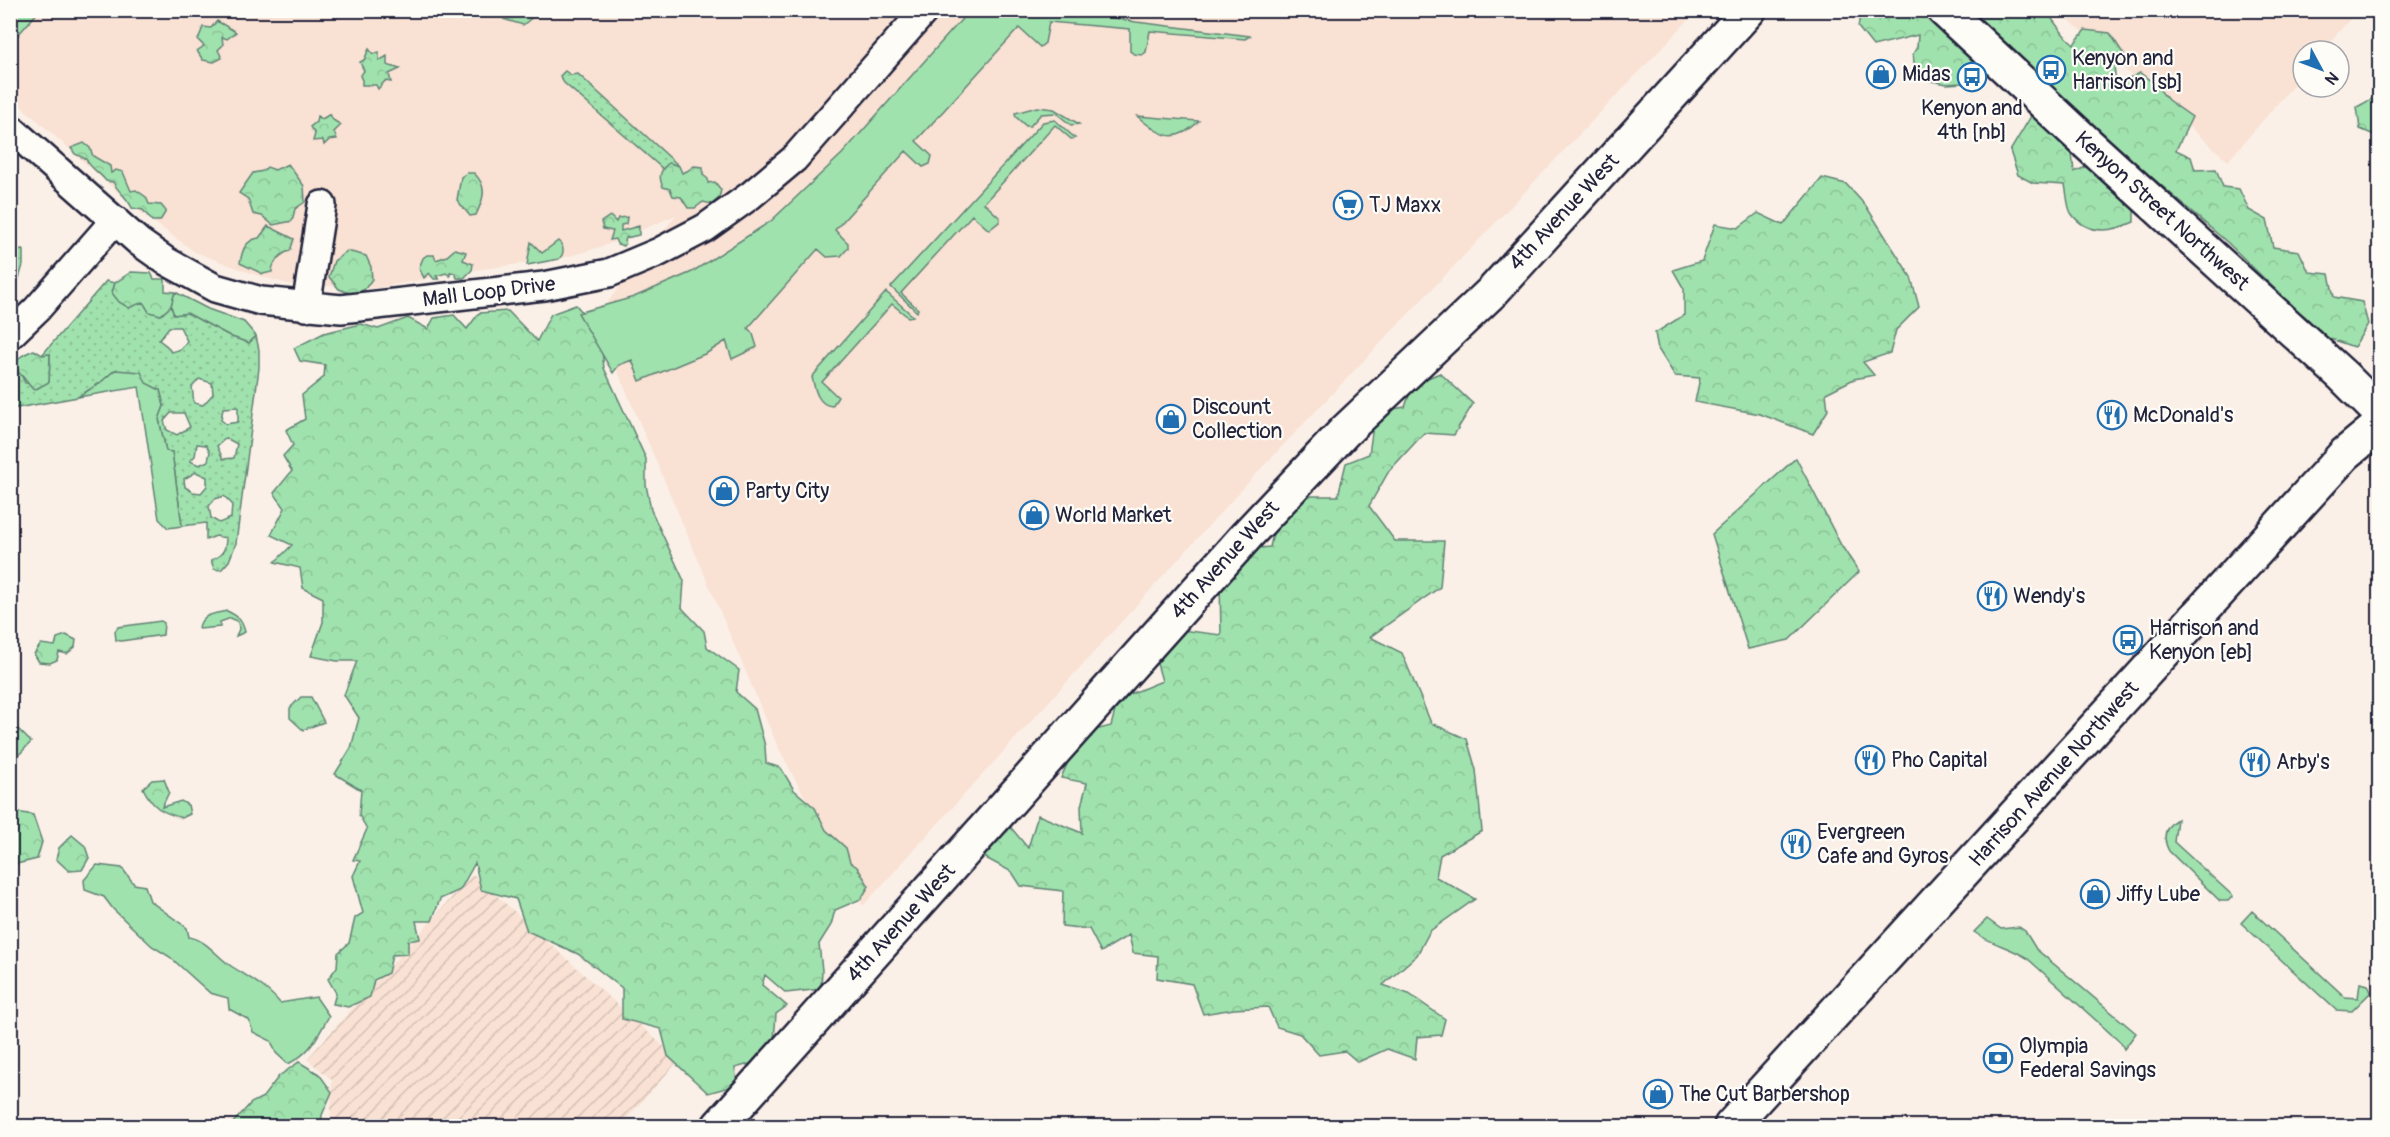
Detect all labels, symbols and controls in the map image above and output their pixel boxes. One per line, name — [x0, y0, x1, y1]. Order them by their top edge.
north arrow — [2291, 39, 2351, 99]
place label: Kenyon and Harrison [sb] — [2072, 45, 2183, 96]
bus stop icon: Kenyon and Harrison [sb] — [2035, 54, 2067, 86]
shop icon: Midas — [1865, 58, 1897, 90]
place label: Midas — [1902, 61, 1951, 88]
bus stop icon: Kenyon and 4th [nb] — [1956, 61, 1988, 93]
text: N — [2320, 68, 2343, 89]
place label: Kenyon and 4th [nb] — [1921, 95, 2023, 146]
street label: Kenyon Street Northwest — [2069, 125, 2255, 297]
street label: 4th Avenue West — [1503, 147, 1625, 276]
supermarket icon: TJ Maxx — [1332, 189, 1364, 221]
place label: TJ Maxx — [1369, 192, 1441, 219]
street label: Mall Loop Drive — [421, 270, 557, 314]
place label: Discount Collection — [1192, 394, 1282, 445]
restaurant icon: McDonald's — [2096, 399, 2128, 431]
place label: McDonald's — [2133, 402, 2234, 429]
shop icon: Discount Collection — [1155, 403, 1187, 435]
shop icon: Party City — [708, 475, 740, 507]
place label: Party City — [745, 478, 829, 505]
street label: 4th Avenue West — [1165, 495, 1286, 625]
shop icon: World Market — [1018, 499, 1050, 531]
place label: World Market — [1055, 502, 1172, 529]
restaurant icon: Wendy's — [1976, 580, 2008, 612]
place label: Wendy's — [2013, 583, 2086, 610]
place label: Harrison and Kenyon [eb] — [2149, 615, 2259, 666]
bus stop icon: Harrison and Kenyon [eb] — [2112, 624, 2144, 656]
street label: Harrison Avenue Northwest — [1963, 675, 2145, 873]
restaurant icon: Pho Capital — [1854, 744, 1886, 776]
restaurant icon: Arby's — [2239, 746, 2271, 778]
place label: Pho Capital — [1891, 747, 1988, 774]
place label: Arby's — [2276, 749, 2330, 776]
place label: Evergreen Cafe and Gyros — [1817, 819, 1949, 870]
restaurant icon: Evergreen Cafe and Gyros — [1780, 828, 1812, 860]
street label: 4th Avenue West — [841, 858, 962, 988]
shop icon: Jiffy Lube — [2079, 878, 2111, 910]
place label: Jiffy Lube — [2116, 881, 2201, 908]
place label: Olympia Federal Savings — [2019, 1033, 2156, 1084]
bank icon: Olympia Federal Savings — [1982, 1042, 2014, 1074]
shop icon: The Cut Barbershop — [1642, 1078, 1674, 1110]
place label: The Cut Barbershop — [1679, 1081, 1850, 1108]

